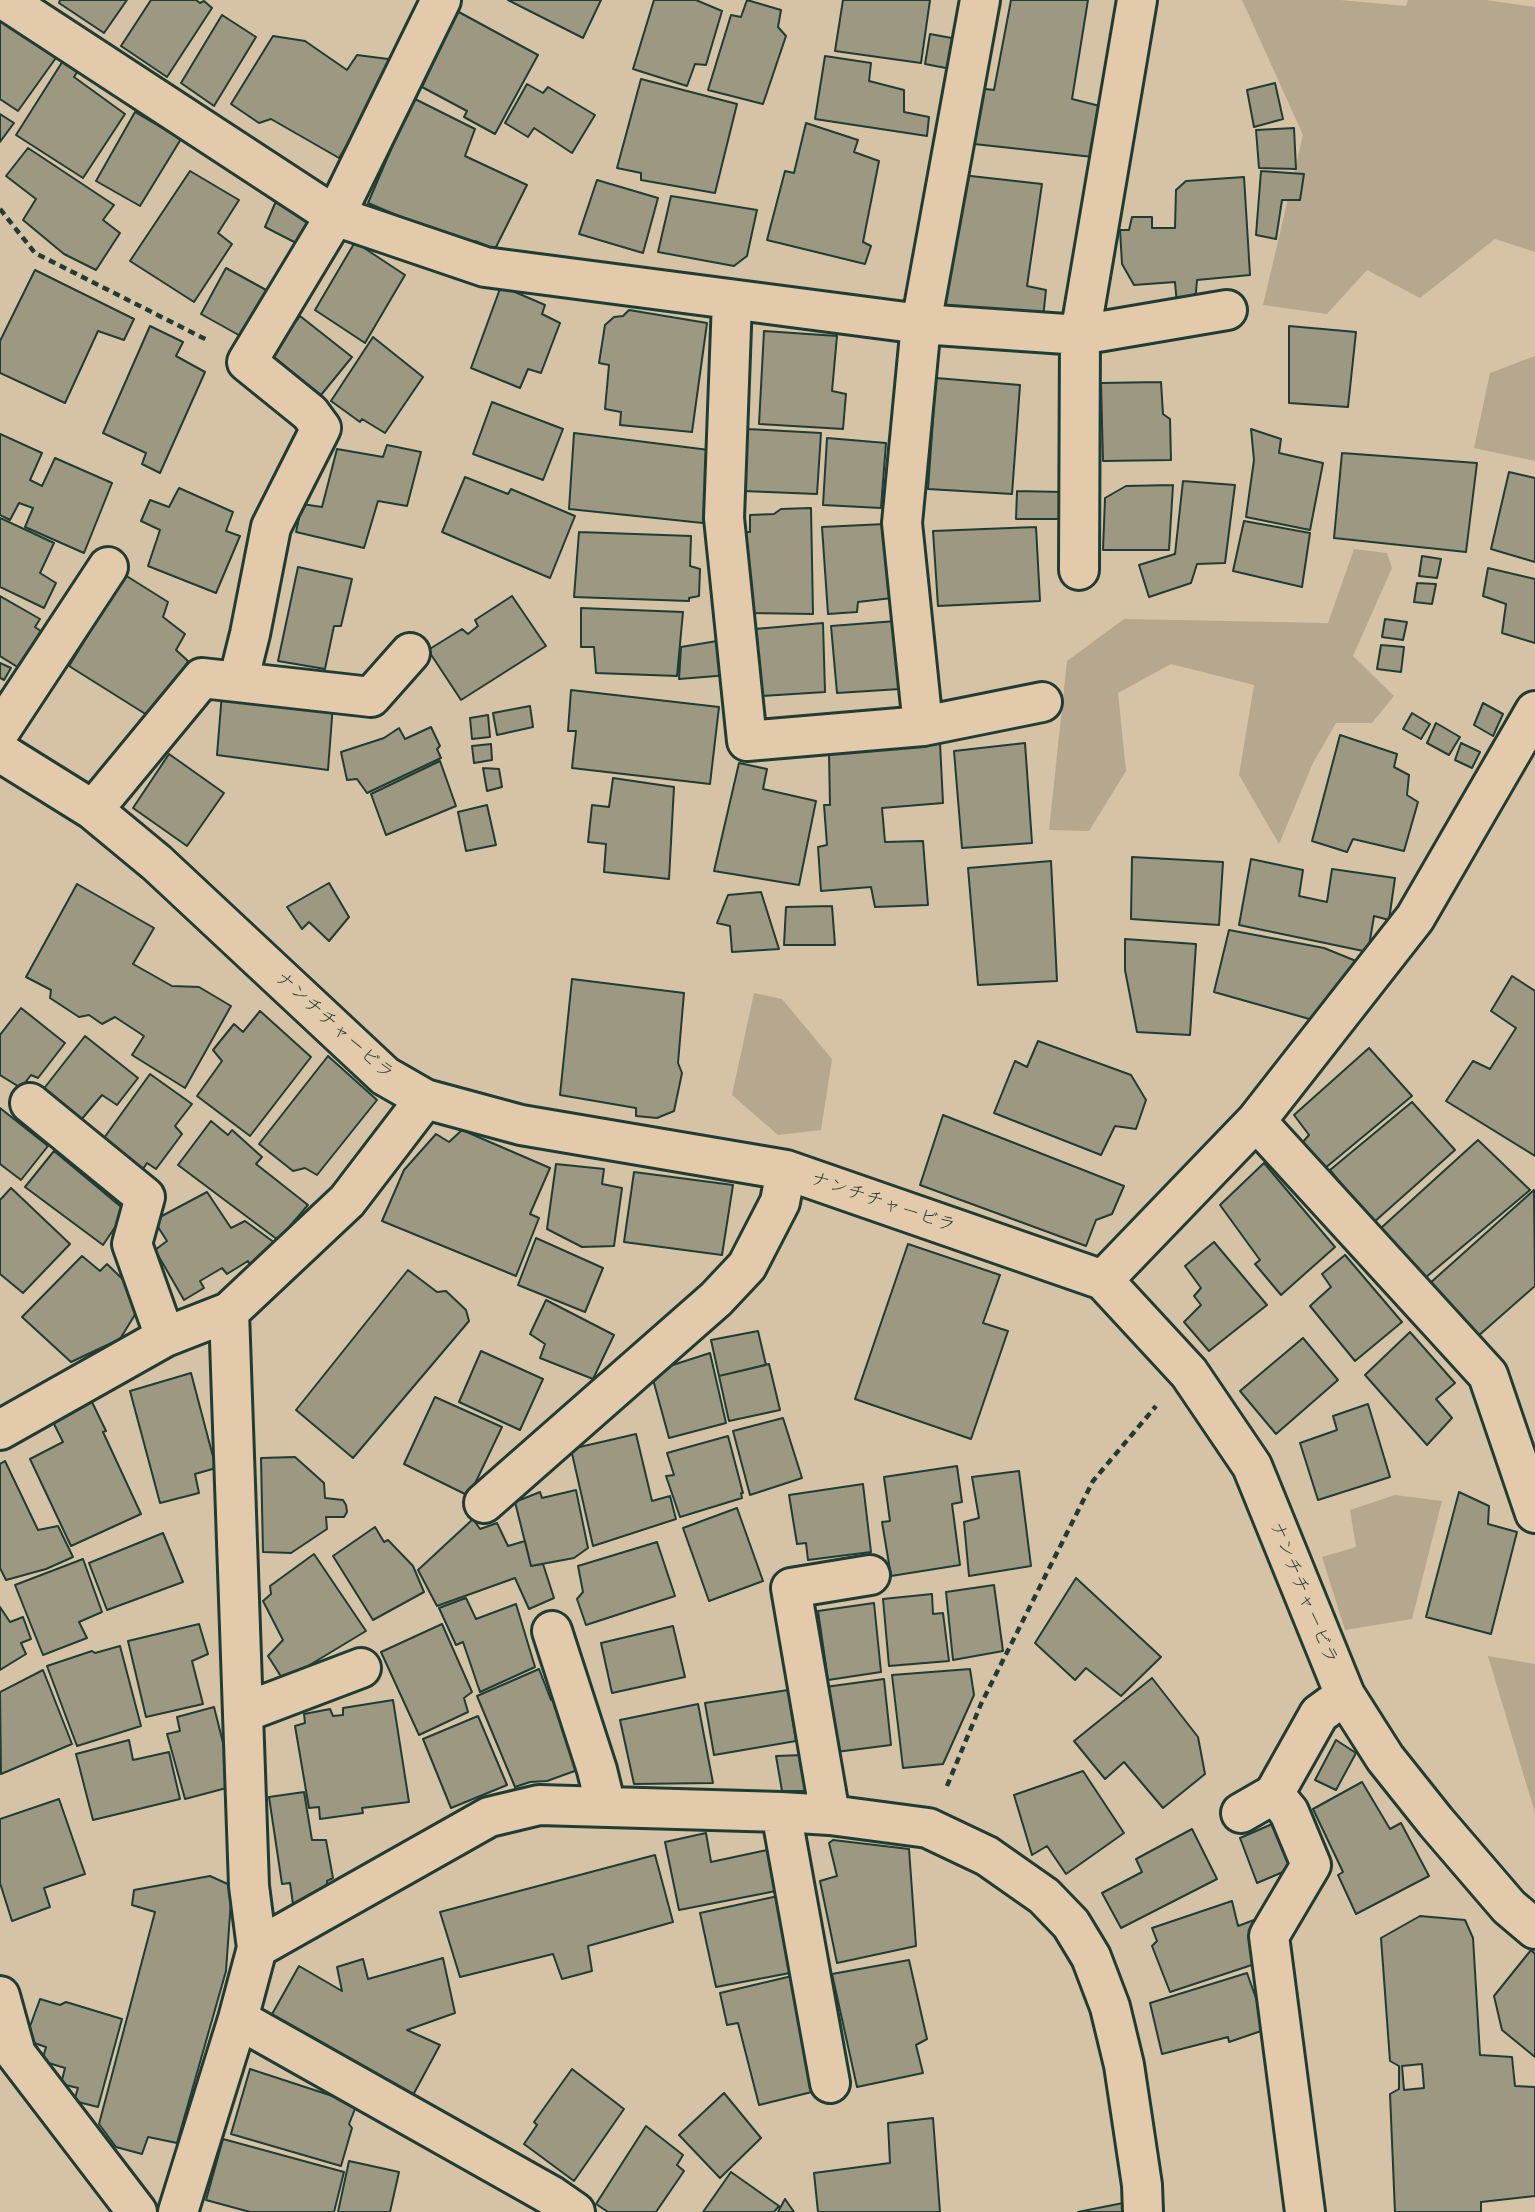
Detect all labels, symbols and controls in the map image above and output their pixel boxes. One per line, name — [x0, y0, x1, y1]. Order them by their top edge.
street label: ナンチチャービラ — [270, 967, 398, 1085]
street label: ナンチチャービラ — [807, 1167, 959, 1239]
street label: ナンチチャービラ — [1264, 1518, 1342, 1668]

